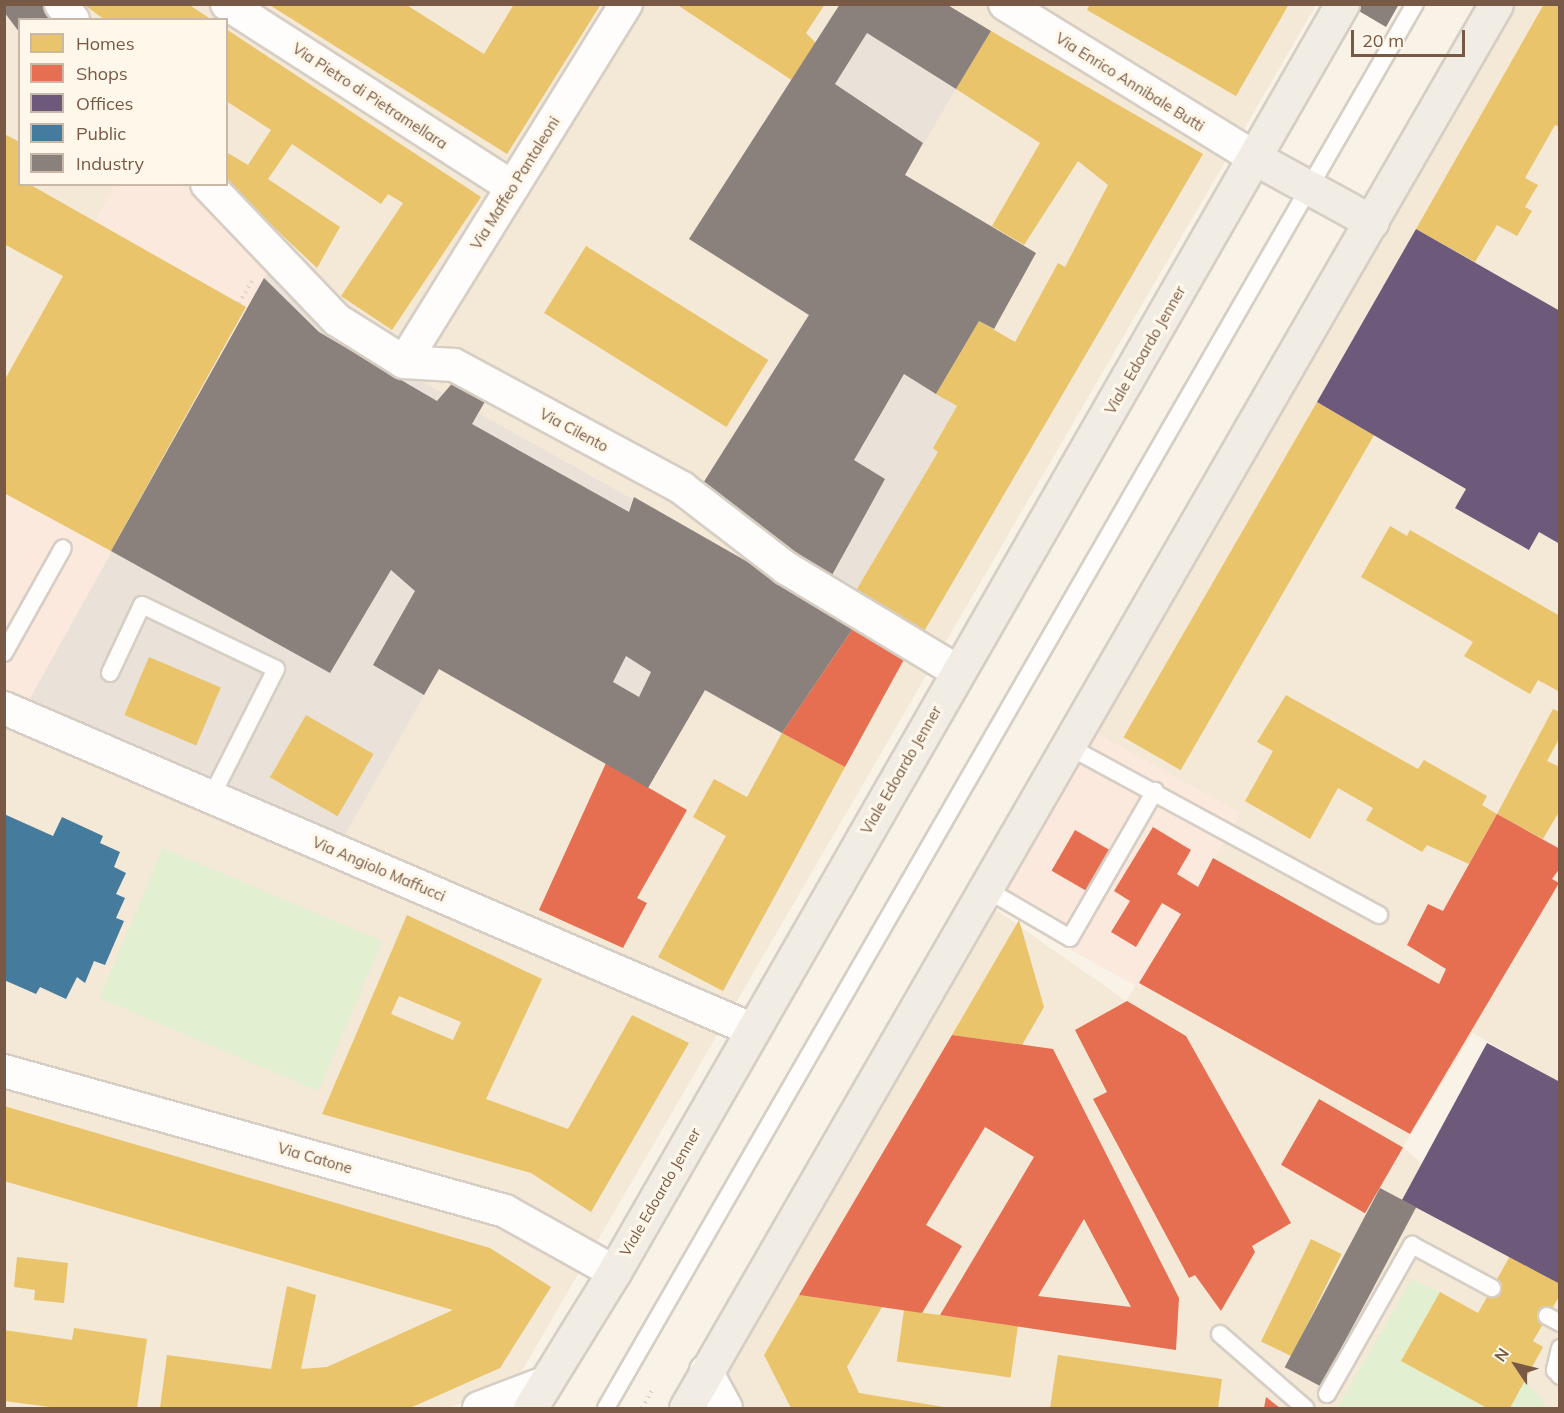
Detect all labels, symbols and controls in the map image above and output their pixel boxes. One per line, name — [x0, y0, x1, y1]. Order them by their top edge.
legend — [18, 18, 228, 186]
scale bar — [1354, 18, 1468, 56]
street label: Via Enrico Annibale Butti — [1052, 29, 1208, 135]
text: 20 m — [1362, 29, 1404, 52]
text: Homes — [76, 32, 135, 55]
street label: Via Pietro di Pietramellara — [289, 39, 451, 153]
text: Shops — [76, 62, 128, 85]
text: Offices — [76, 92, 133, 115]
street label: Via Maffeo Pantaleoni — [467, 113, 563, 253]
text: Public — [76, 122, 126, 145]
text: Industry — [76, 152, 144, 175]
street label: Viale Edoardo Jenner — [1101, 283, 1189, 417]
street label: Via Cilento — [537, 404, 611, 456]
street label: Viale Edoardo Jenner — [857, 703, 945, 837]
street label: Via Angiolo Maffucci — [310, 833, 448, 905]
street label: Viale Edoardo Jenner — [616, 1125, 704, 1259]
street label: Via Catone — [276, 1139, 354, 1177]
north arrow — [1486, 1335, 1546, 1395]
text: N — [1490, 1344, 1513, 1365]

